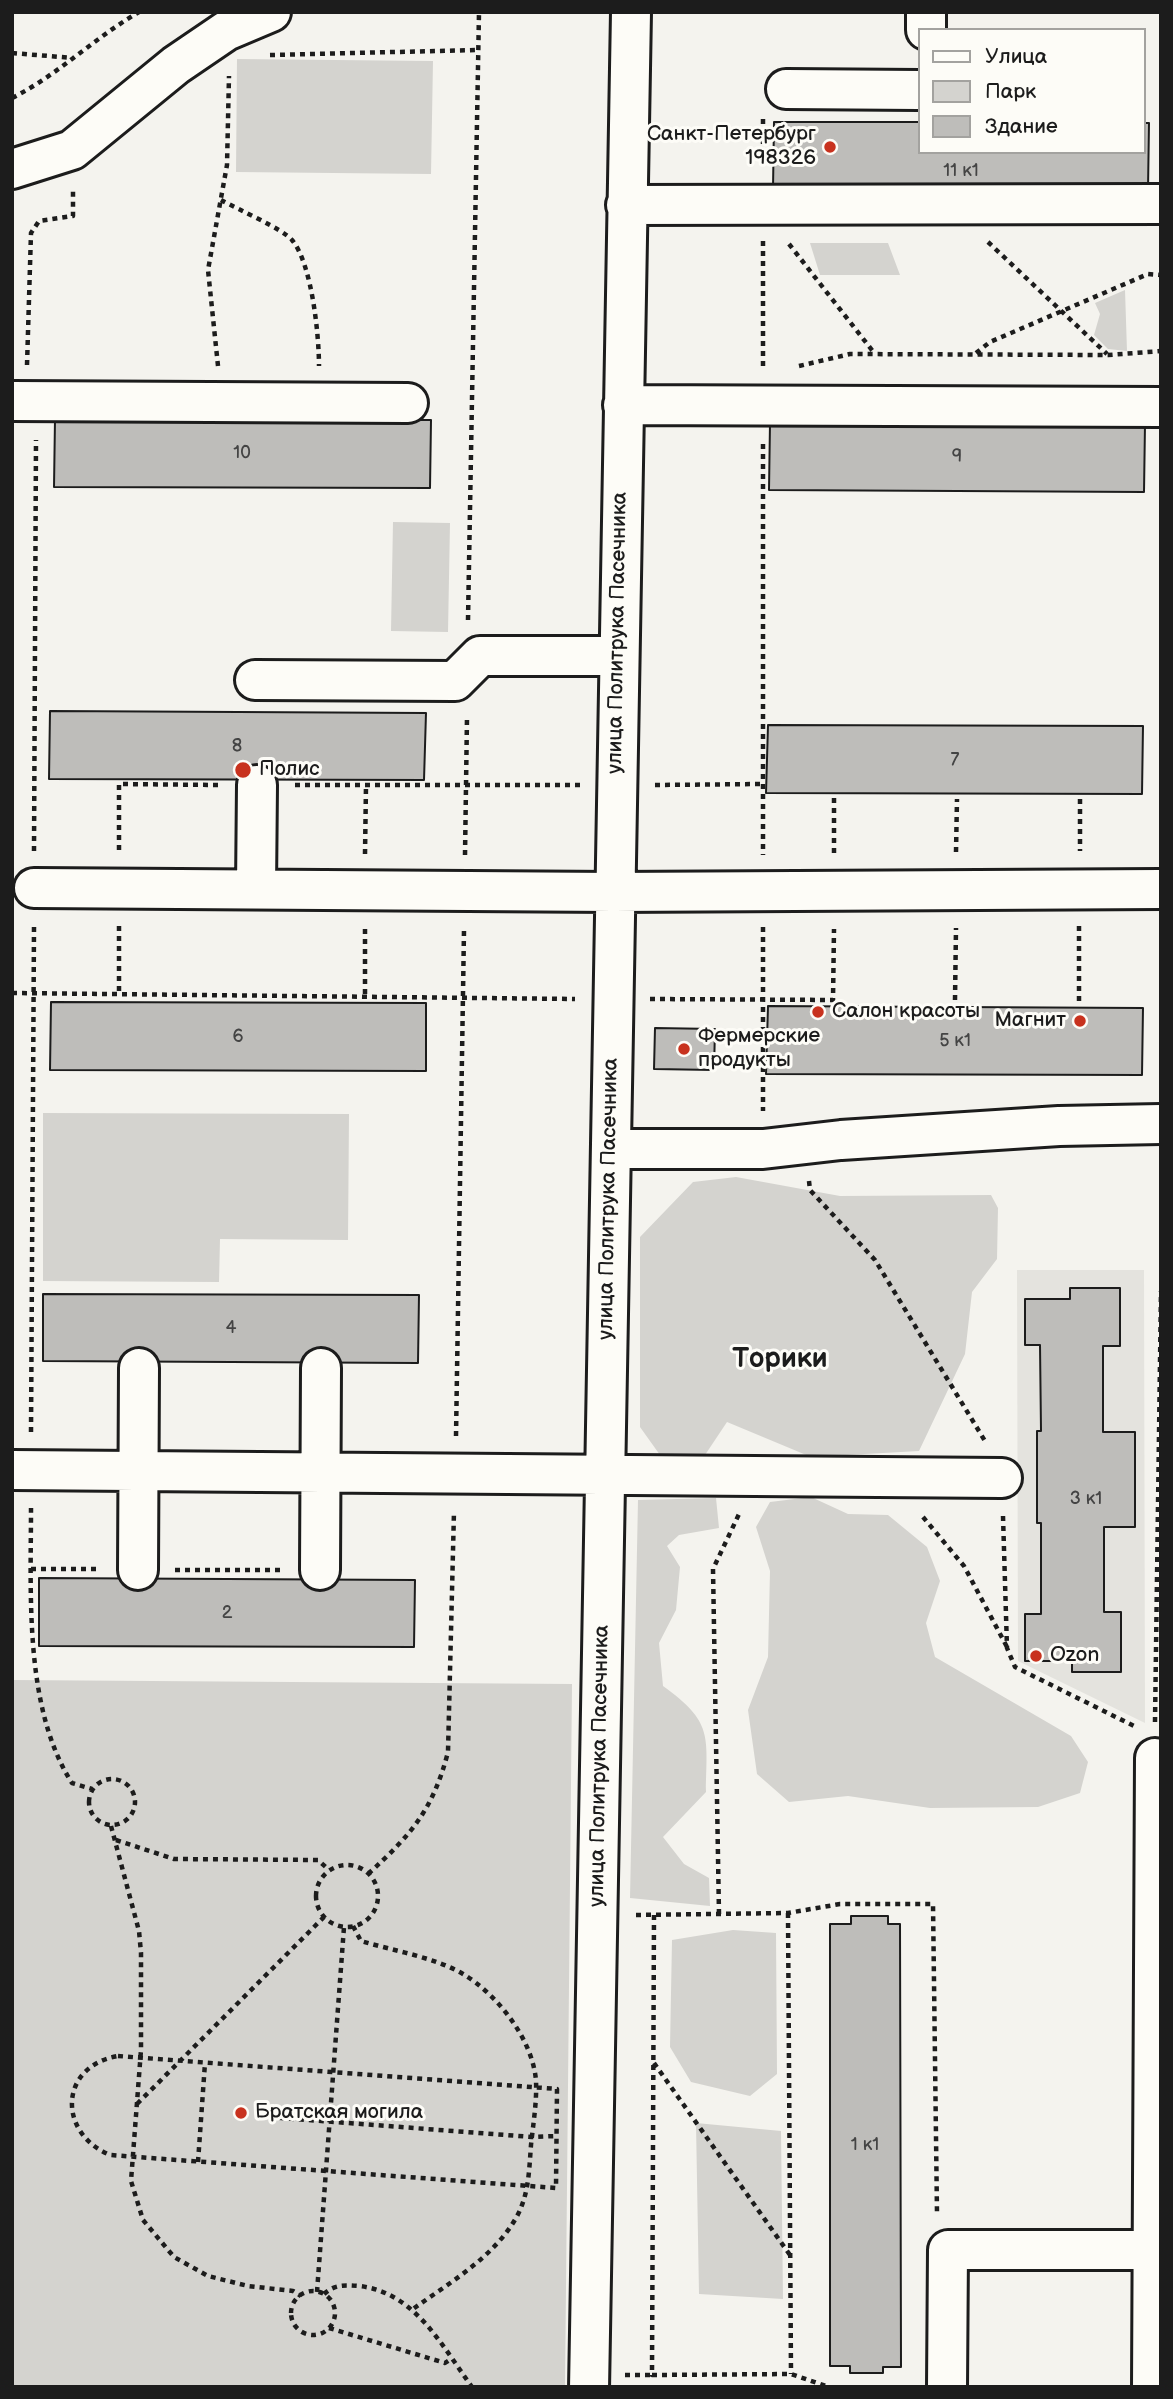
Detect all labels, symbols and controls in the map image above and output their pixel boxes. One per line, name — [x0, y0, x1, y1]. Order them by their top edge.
legend — [918, 28, 1145, 154]
text: Улица — [985, 44, 1047, 69]
text: Парк — [985, 79, 1036, 104]
text: Здание — [985, 114, 1058, 139]
place label: Санкт-Петербург 198326 — [647, 122, 816, 172]
marker: Санкт-Петербург 198326 — [822, 139, 838, 155]
house number: 11 к1 — [943, 160, 979, 182]
house number: 10 — [233, 442, 251, 464]
house number: 9 — [952, 446, 962, 468]
street label: улица Политрука Пасечника — [603, 492, 633, 774]
house number: 8 — [232, 735, 242, 757]
house number: 7 — [951, 749, 959, 771]
place label: Полис — [259, 757, 319, 783]
marker: Полис — [233, 760, 253, 780]
place label: Салон красоты — [832, 999, 980, 1025]
marker: Салон красоты — [810, 1004, 826, 1020]
place label: Магнит — [994, 1008, 1066, 1034]
marker: Магнит — [1072, 1013, 1088, 1029]
place label: Фермерские продукты — [698, 1024, 820, 1074]
house number: 6 — [233, 1026, 243, 1048]
house number: 5 к1 — [939, 1030, 971, 1052]
marker: Фермерские продукты — [676, 1041, 692, 1057]
street label: улица Политрука Пасечника — [594, 1058, 624, 1340]
house number: 4 — [226, 1317, 236, 1339]
district label: Торики — [732, 1343, 828, 1377]
house number: 3 к1 — [1070, 1488, 1102, 1510]
house number: 2 — [222, 1602, 232, 1624]
street label: улица Политрука Пасечника — [585, 1625, 615, 1907]
place label: Ozon — [1050, 1643, 1099, 1669]
marker: Ozon — [1028, 1648, 1044, 1664]
place label: Братская могила — [255, 2100, 423, 2126]
marker: Братская могила — [233, 2105, 249, 2121]
house number: 1 к1 — [851, 2134, 879, 2156]

